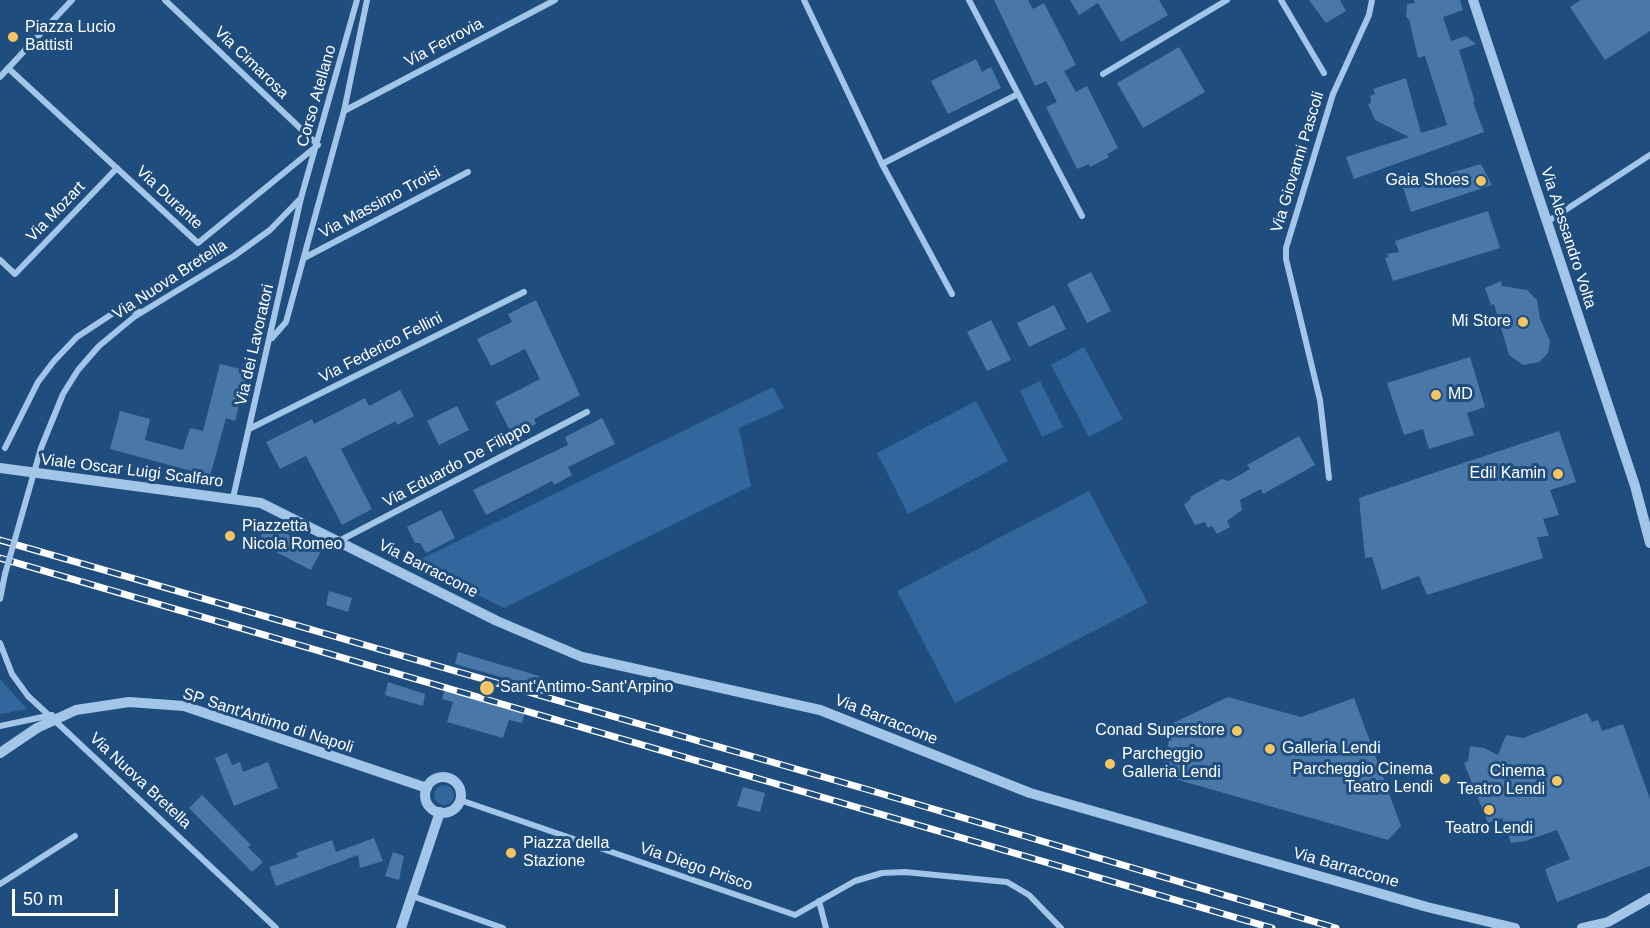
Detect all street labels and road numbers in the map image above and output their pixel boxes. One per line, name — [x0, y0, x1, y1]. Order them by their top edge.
street label: Via Ferrovia — [402, 14, 486, 72]
street label: Via Cimarosa — [210, 23, 292, 103]
street label: Corso Atellano — [293, 43, 341, 149]
street label: Via Giovanni Pascoli — [1267, 89, 1329, 235]
street label: Via Durante — [132, 162, 206, 234]
street label: Via Massimo Troisi — [316, 163, 444, 243]
street label: Via Alessandro Volta — [1536, 165, 1600, 311]
street label: Via Mozart — [23, 178, 89, 246]
street label: Via Nuova Bretella — [109, 236, 231, 324]
street label: Via dei Lavoratori — [232, 282, 278, 408]
street label: Via Federico Fellini — [316, 309, 446, 387]
street label: Via Eduardo De Filippo — [380, 418, 534, 512]
street label: Viale Oscar Luigi Scalfaro — [40, 450, 224, 492]
street label: Via Barraccone — [375, 536, 481, 602]
street label: SP Sant'Antimo di Napoli — [180, 684, 356, 758]
street label: Via Barraccone — [832, 691, 940, 749]
street label: Via Nuova Bretella — [85, 729, 195, 833]
street label: Via Diego Prisco — [637, 839, 755, 895]
street label: Via Barraccone — [1291, 844, 1401, 892]

